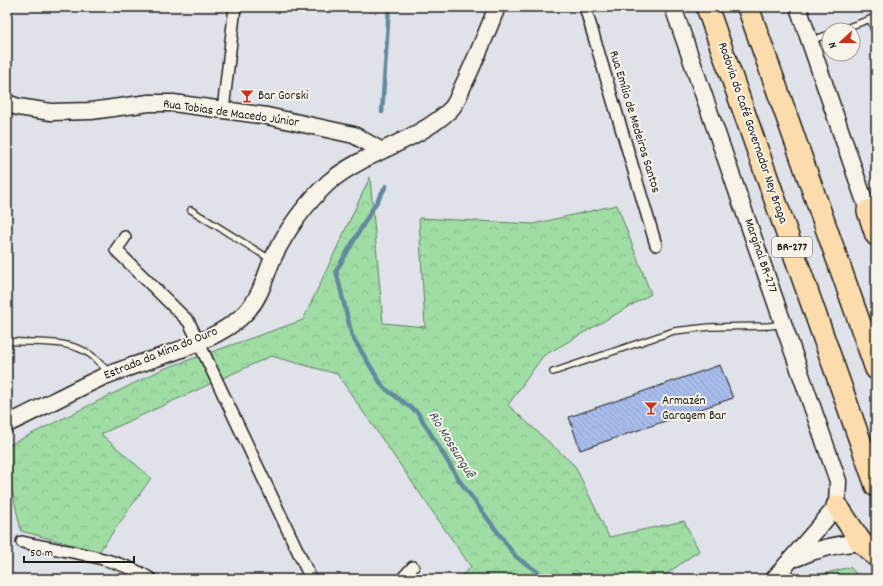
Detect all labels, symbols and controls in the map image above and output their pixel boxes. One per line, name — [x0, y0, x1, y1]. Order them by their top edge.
north arrow — [821, 22, 861, 62]
text: N — [825, 39, 842, 50]
street label: Rodovia do Café Governador Ney Braga — [712, 40, 792, 227]
street label: Rua Emílio de Medeiros Santos — [603, 49, 665, 195]
place label: Bar Gorski — [258, 87, 309, 106]
bar icon: Bar Gorski — [239, 88, 255, 104]
street label: Rua Tobias de Macedo Júnior — [162, 95, 300, 133]
street label: Marginal BR-277 — [738, 216, 782, 296]
road number: BR-277 — [772, 237, 812, 257]
street label: Estrada da Mina do Ouro — [101, 322, 221, 385]
place label: Armazén Garagem Bar — [662, 392, 726, 426]
bar icon: Armazén Garagem Bar — [643, 400, 659, 416]
water label: Rio Mossunguê — [422, 408, 480, 483]
scale bar — [24, 538, 134, 564]
text: 50 m — [30, 545, 53, 562]

